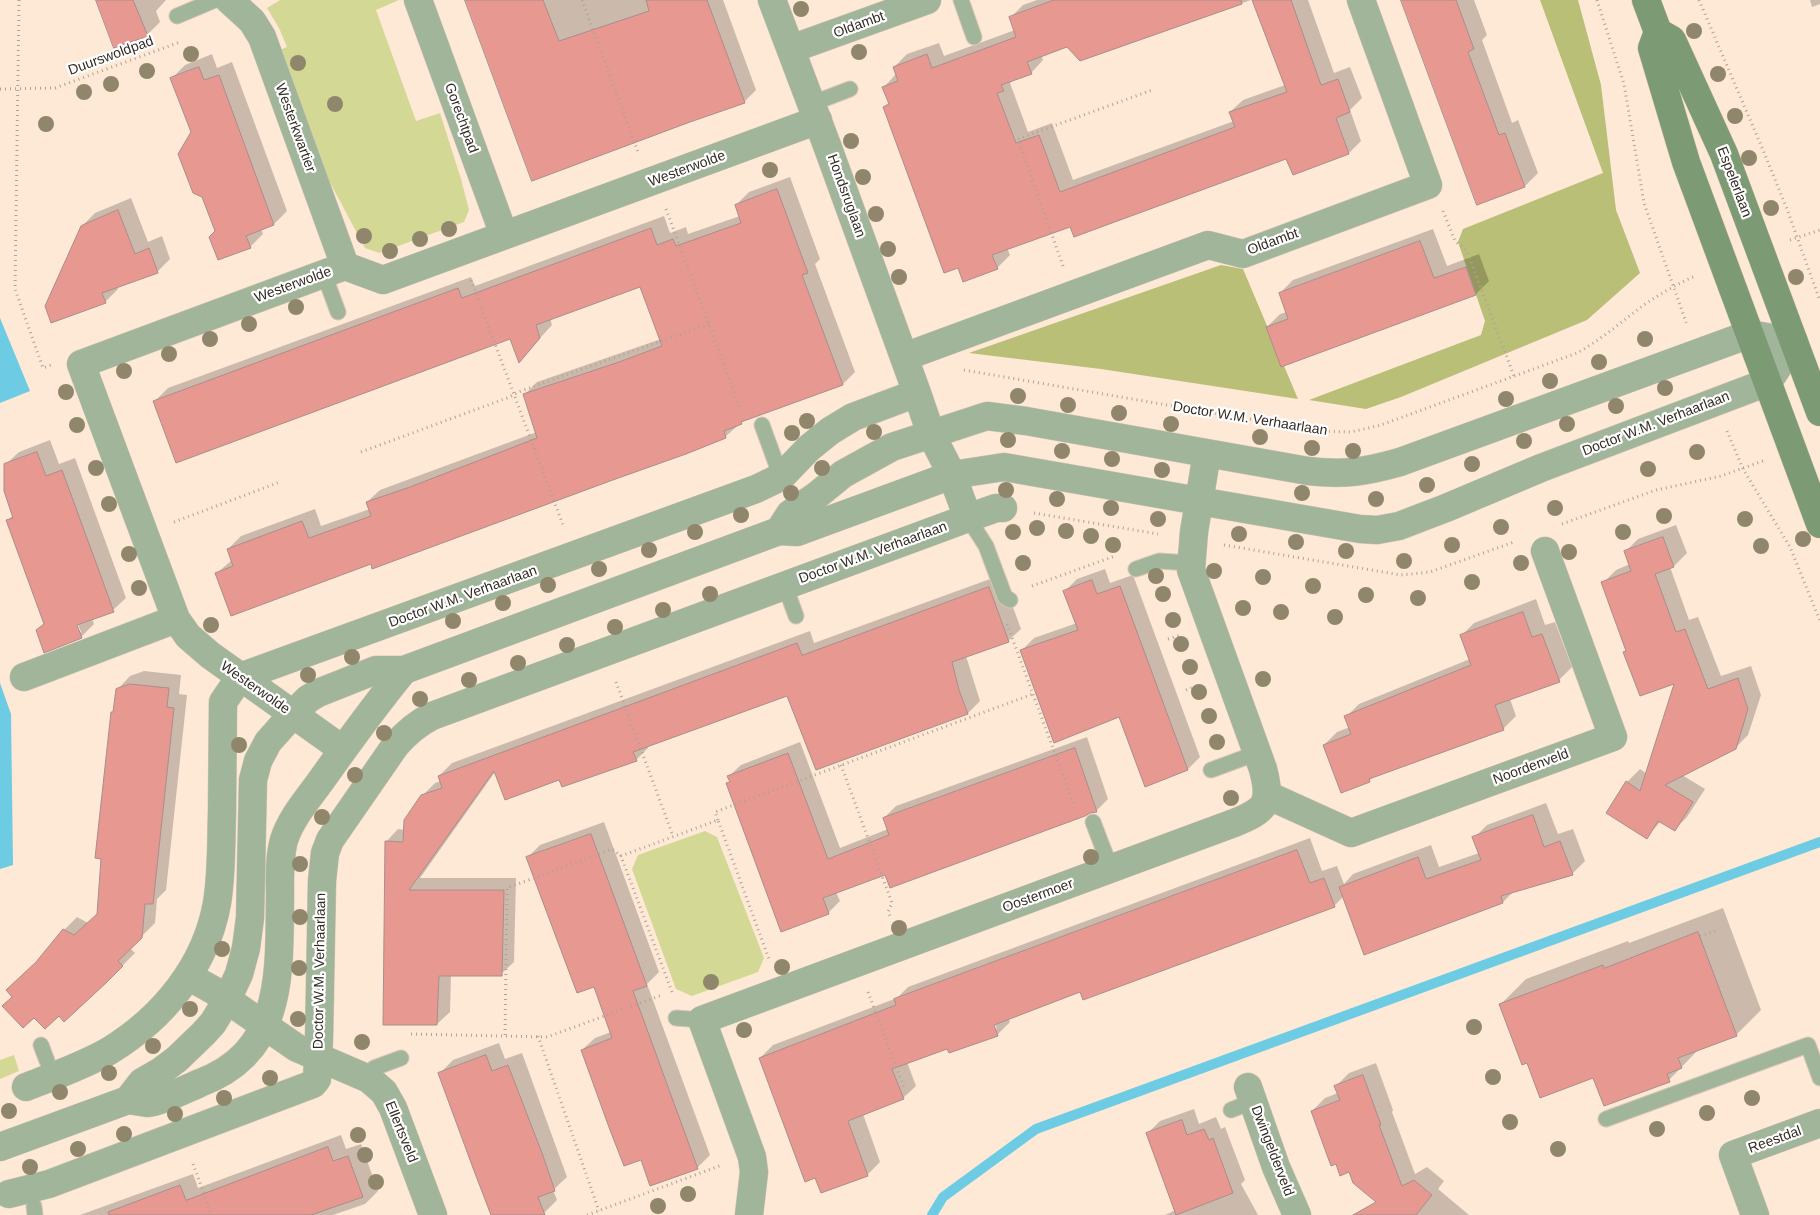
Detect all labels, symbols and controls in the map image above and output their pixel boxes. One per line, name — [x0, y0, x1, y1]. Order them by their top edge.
street label: Oldambt — [831, 8, 887, 42]
street label: Duurswoldpad — [66, 33, 156, 79]
street label: Westerkwartier — [271, 81, 319, 175]
street label: Gorechtpad — [441, 81, 481, 155]
street label: Espelerlaan — [1713, 144, 1755, 220]
street label: Westerwolde — [646, 147, 728, 191]
street label: Hondsruglaan — [823, 152, 869, 240]
street label: Oldambt — [1245, 225, 1301, 259]
street label: Westerwolde — [252, 263, 334, 307]
street label: Doctor W.M. Verhaarlaan — [1580, 388, 1732, 460]
street label: Doctor W.M. Verhaarlaan — [1171, 398, 1329, 440]
street label: Doctor W.M. Verhaarlaan — [797, 518, 949, 588]
street label: Doctor W.M. Verhaarlaan — [387, 562, 539, 632]
street label: Westerwolde — [217, 658, 293, 718]
street label: Noordenveld — [1491, 746, 1571, 788]
street label: Oostermoer — [1000, 875, 1076, 917]
street label: Doctor W.M. Verhaarlaan — [310, 893, 330, 1049]
street label: Ellertsveld — [381, 1099, 421, 1165]
street label: Dwingelderveld — [1247, 1103, 1297, 1199]
street label: Reestdal — [1746, 1123, 1804, 1157]

